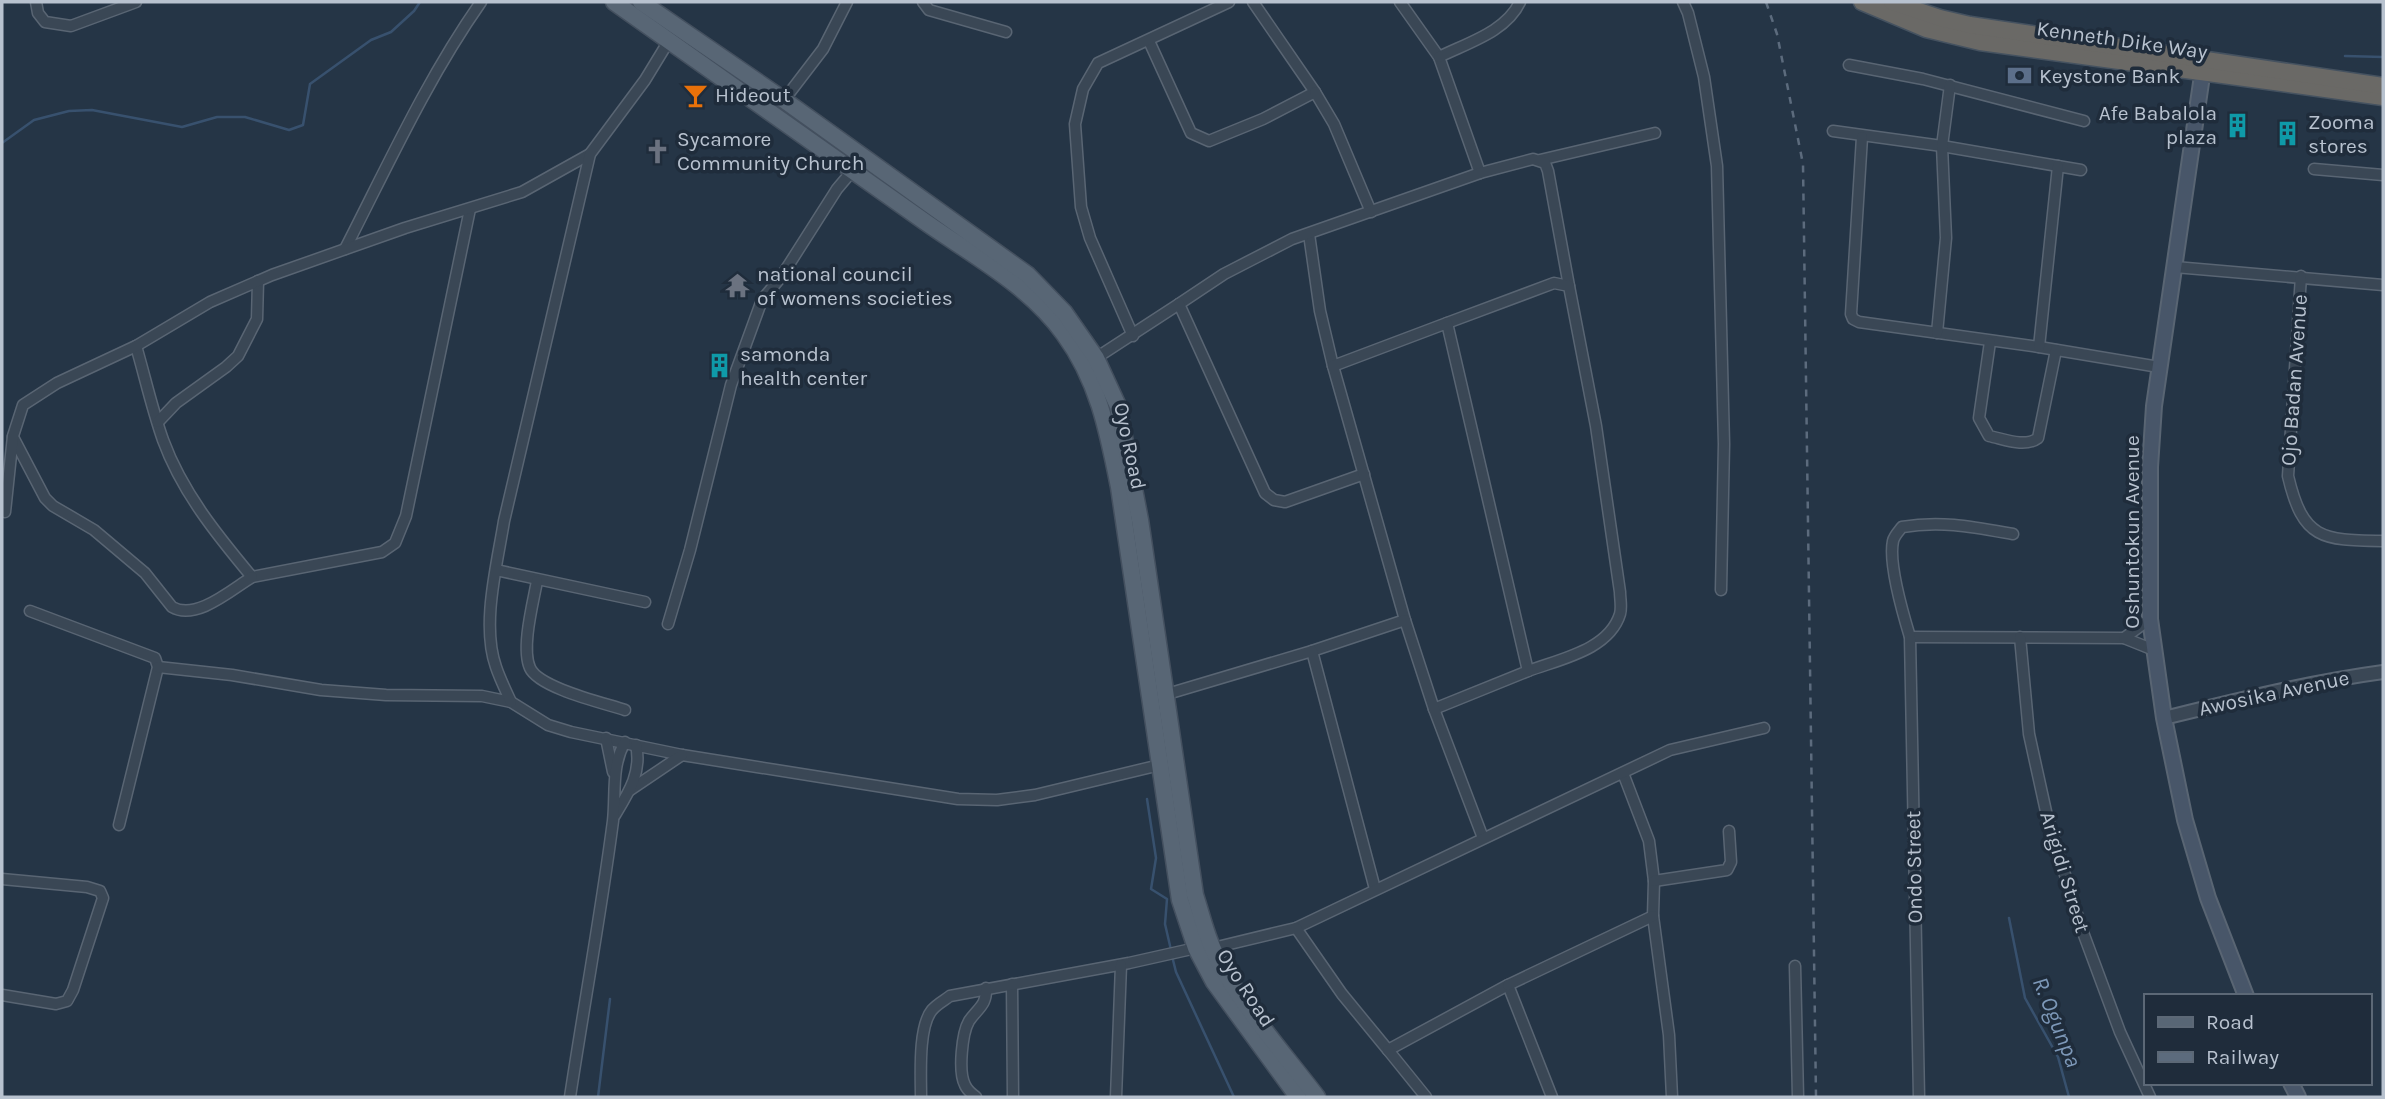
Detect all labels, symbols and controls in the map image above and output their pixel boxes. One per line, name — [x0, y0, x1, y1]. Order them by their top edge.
street label: Kenneth Dike Way — [2035, 16, 2209, 64]
bank icon: Keystone Bank — [2005, 62, 2033, 90]
place label: Keystone Bank — [2039, 64, 2180, 88]
bar icon: Hideout — [681, 81, 709, 109]
place label: Hideout — [715, 83, 791, 107]
place label: Afe Babalola plaza — [2099, 101, 2217, 149]
place label: Zooma stores — [2308, 110, 2375, 158]
building icon: Afe Babalola plaza — [2223, 111, 2251, 139]
building icon: Zooma stores — [2274, 120, 2302, 148]
place label: Sycamore Community Church — [677, 127, 864, 175]
church icon: Sycamore Community Church — [643, 137, 671, 165]
place label: national council of womens societies — [757, 262, 953, 310]
temple icon: national council of womens societies — [723, 272, 751, 300]
street label: Ojo Badan Avenue — [2276, 293, 2312, 467]
place label: samonda health center — [740, 342, 867, 390]
building icon: samonda health center — [706, 352, 734, 380]
street label: Oyo Road — [1109, 400, 1151, 492]
street label: Oshuntokun Avenue — [2120, 435, 2144, 629]
street label: Awosika Avenue — [2197, 665, 2351, 721]
street label: Arigidi Street — [2035, 809, 2095, 936]
street label: Ondo Street — [1901, 810, 1927, 924]
street label: Oyo Road — [1212, 945, 1280, 1031]
water label: R. Ogunpa — [2027, 973, 2087, 1071]
legend — [2144, 994, 2371, 1085]
text: Road — [2206, 1010, 2254, 1034]
text: Railway — [2206, 1045, 2279, 1069]

